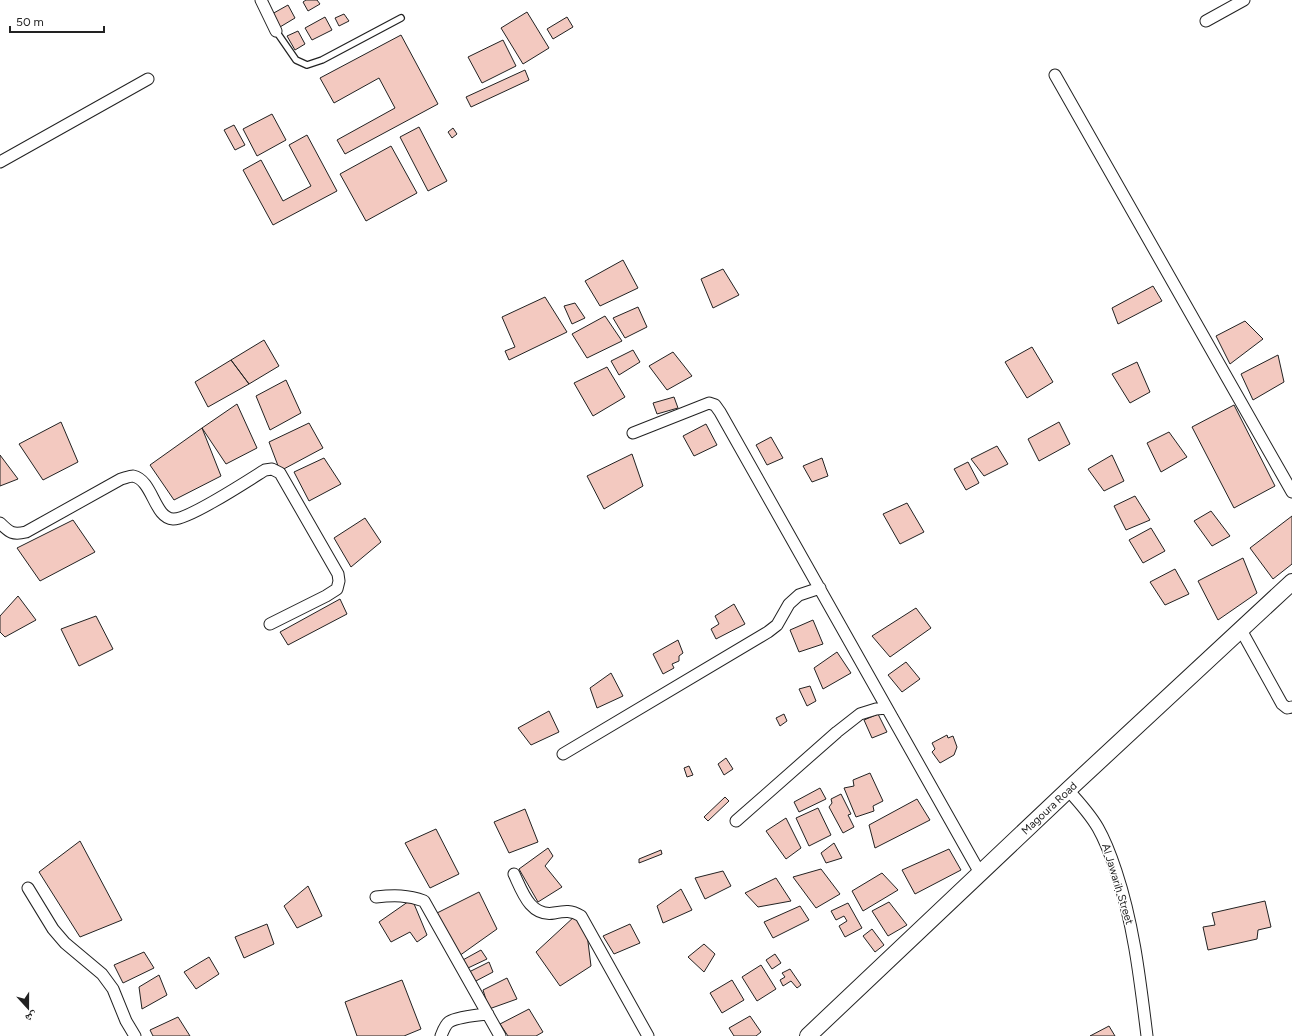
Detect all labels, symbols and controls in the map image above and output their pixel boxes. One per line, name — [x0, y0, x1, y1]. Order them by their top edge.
scale bar — [10, 8, 104, 34]
text: 50 m — [16, 15, 44, 29]
street label: Magoura Road — [1019, 779, 1080, 837]
street label: Al Jawariḥ Street — [1099, 842, 1136, 926]
north arrow — [8, 988, 48, 1028]
text: ش — [23, 1008, 39, 1025]

